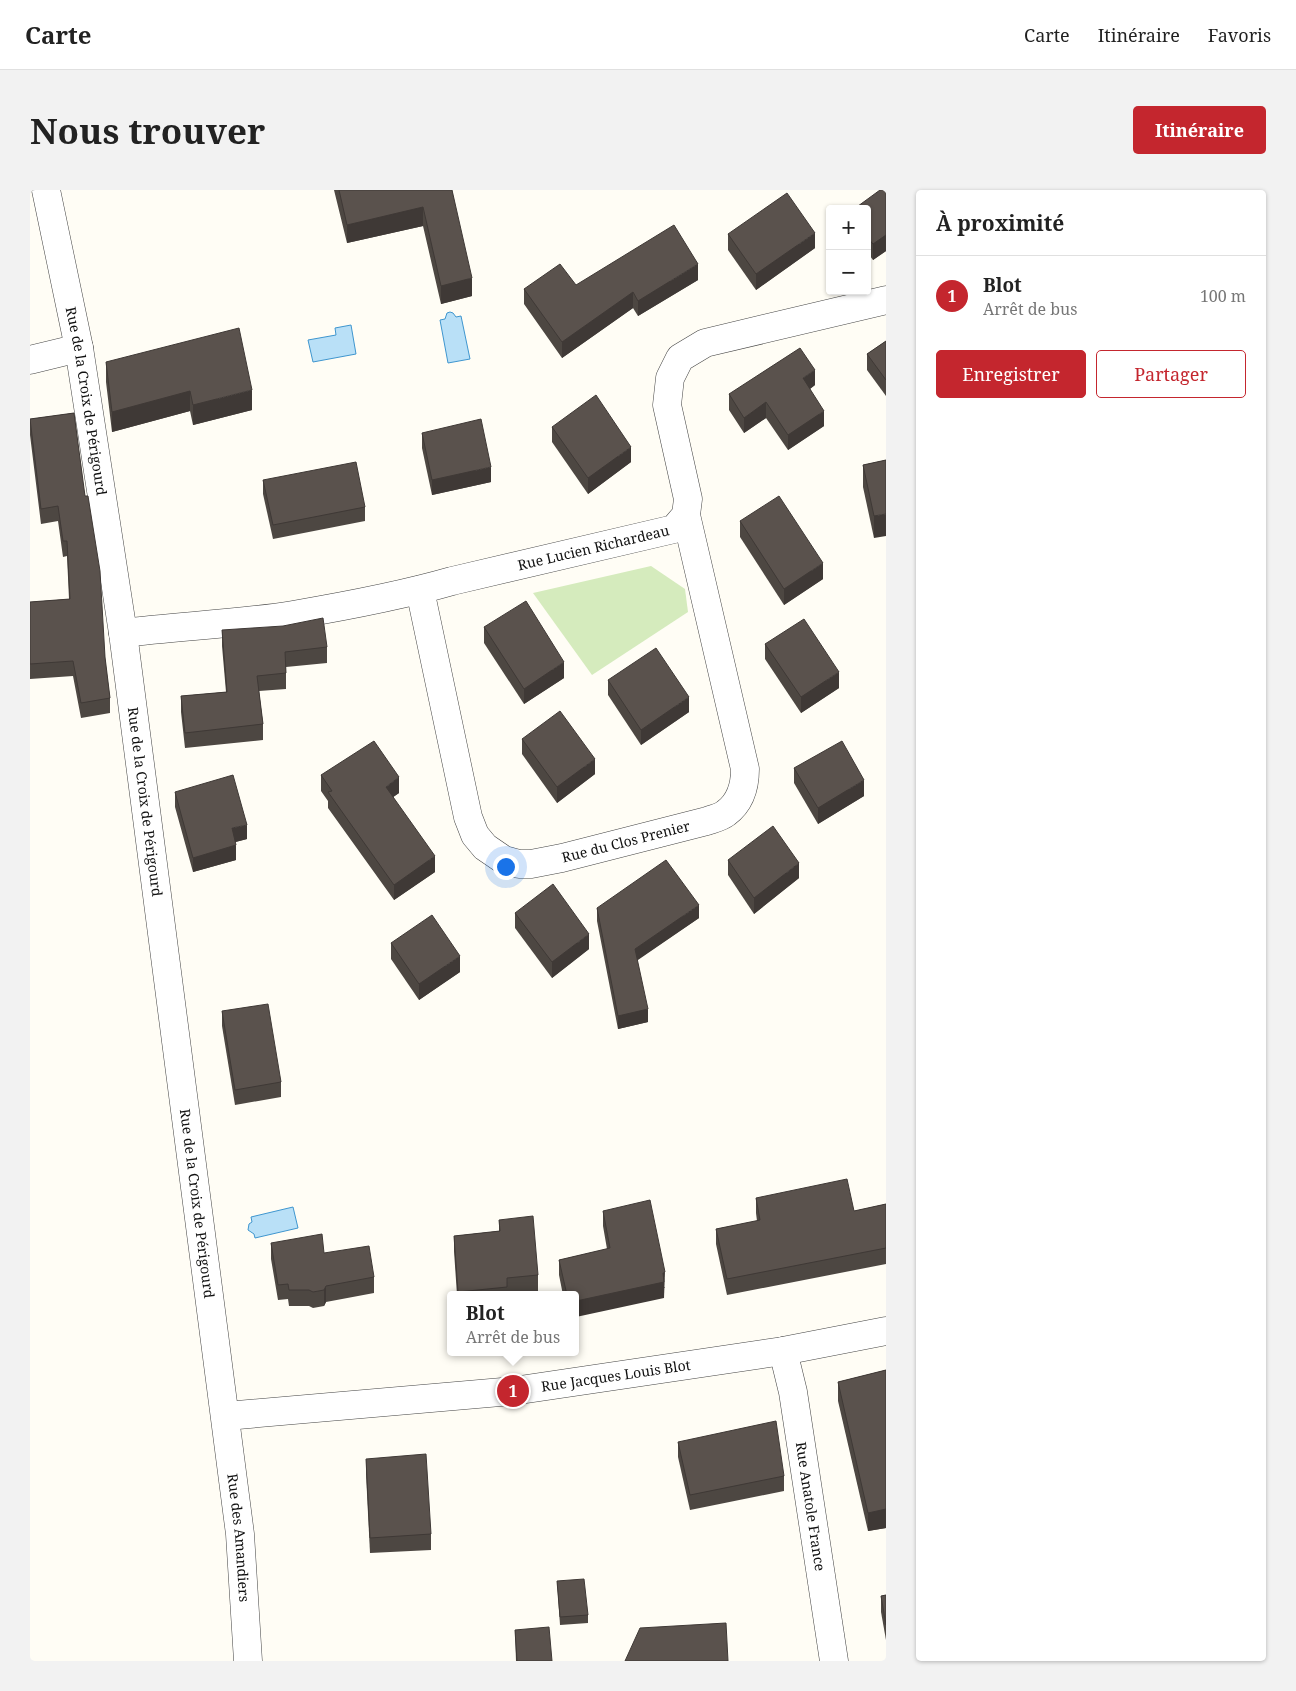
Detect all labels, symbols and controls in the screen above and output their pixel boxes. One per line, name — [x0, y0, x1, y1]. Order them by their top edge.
text: Carte — [25, 18, 91, 51]
text: Carte — [1024, 23, 1070, 47]
text: Itinéraire — [1098, 23, 1180, 47]
text: Favoris — [1208, 23, 1271, 47]
button: Itinéraire — [1133, 106, 1266, 154]
text: Nous trouver — [30, 107, 265, 154]
map controls — [826, 205, 871, 295]
button: + — [826, 205, 871, 250]
text: À proximité — [936, 209, 1064, 237]
button: − — [826, 250, 871, 295]
text: Blot — [983, 272, 1022, 298]
text: 1 — [947, 285, 957, 307]
text: 100 m — [1200, 285, 1246, 307]
text: Arrêt de bus — [983, 298, 1077, 320]
street label: Rue de la Croix de Périgourd — [62, 305, 112, 497]
button: Enregistrer — [936, 350, 1086, 398]
button: Partager — [1096, 350, 1246, 398]
street label: Rue Lucien Richardeau — [516, 520, 671, 574]
street label: Rue de la Croix de Périgourd — [124, 706, 167, 898]
street label: Rue du Clos Prenier — [560, 816, 692, 867]
your location — [493, 854, 519, 880]
street label: Rue de la Croix de Périgourd — [176, 1107, 219, 1300]
popup — [447, 1291, 579, 1356]
text: Blot — [466, 1300, 505, 1326]
text: Arrêt de bus — [466, 1326, 560, 1348]
street label: Rue Jacques Louis Blot — [540, 1355, 692, 1396]
pin: 1 — [497, 1372, 529, 1410]
street label: Rue Anatole France — [792, 1441, 830, 1572]
street label: Rue des Amandiers — [223, 1472, 254, 1603]

